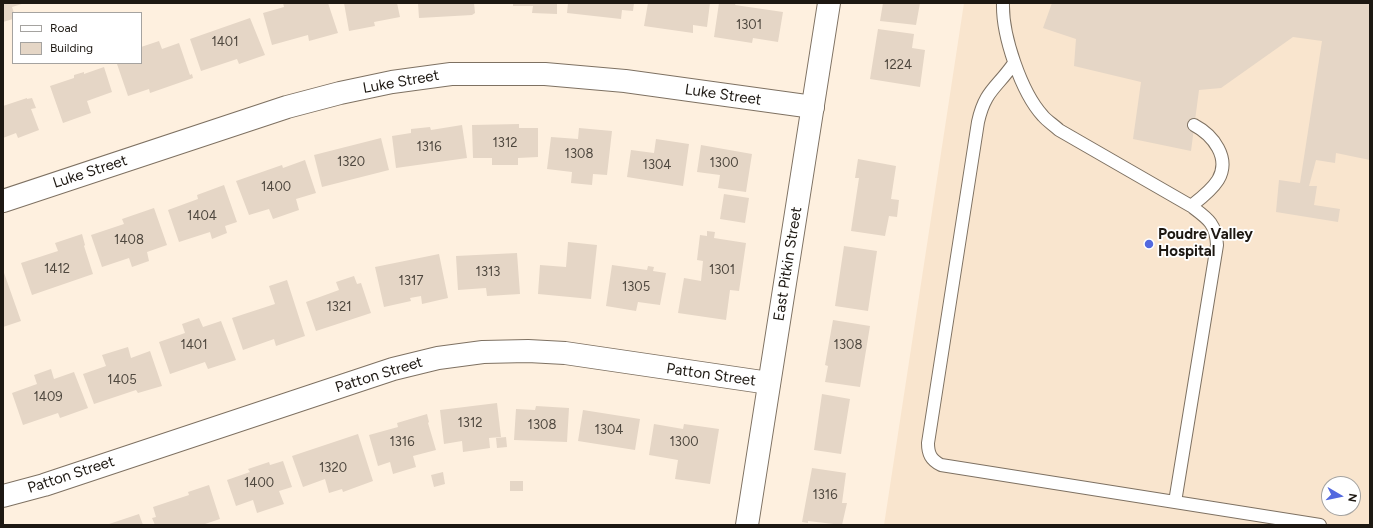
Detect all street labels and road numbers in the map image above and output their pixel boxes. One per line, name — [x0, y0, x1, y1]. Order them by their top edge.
street label: Luke Street — [361, 66, 441, 98]
street label: Luke Street — [684, 81, 762, 109]
street label: Luke Street — [51, 152, 129, 192]
street label: East Pitkin Street — [770, 206, 806, 322]
street label: Patton Street — [333, 353, 425, 397]
street label: Patton Street — [665, 360, 757, 390]
street label: Patton Street — [25, 452, 117, 498]

